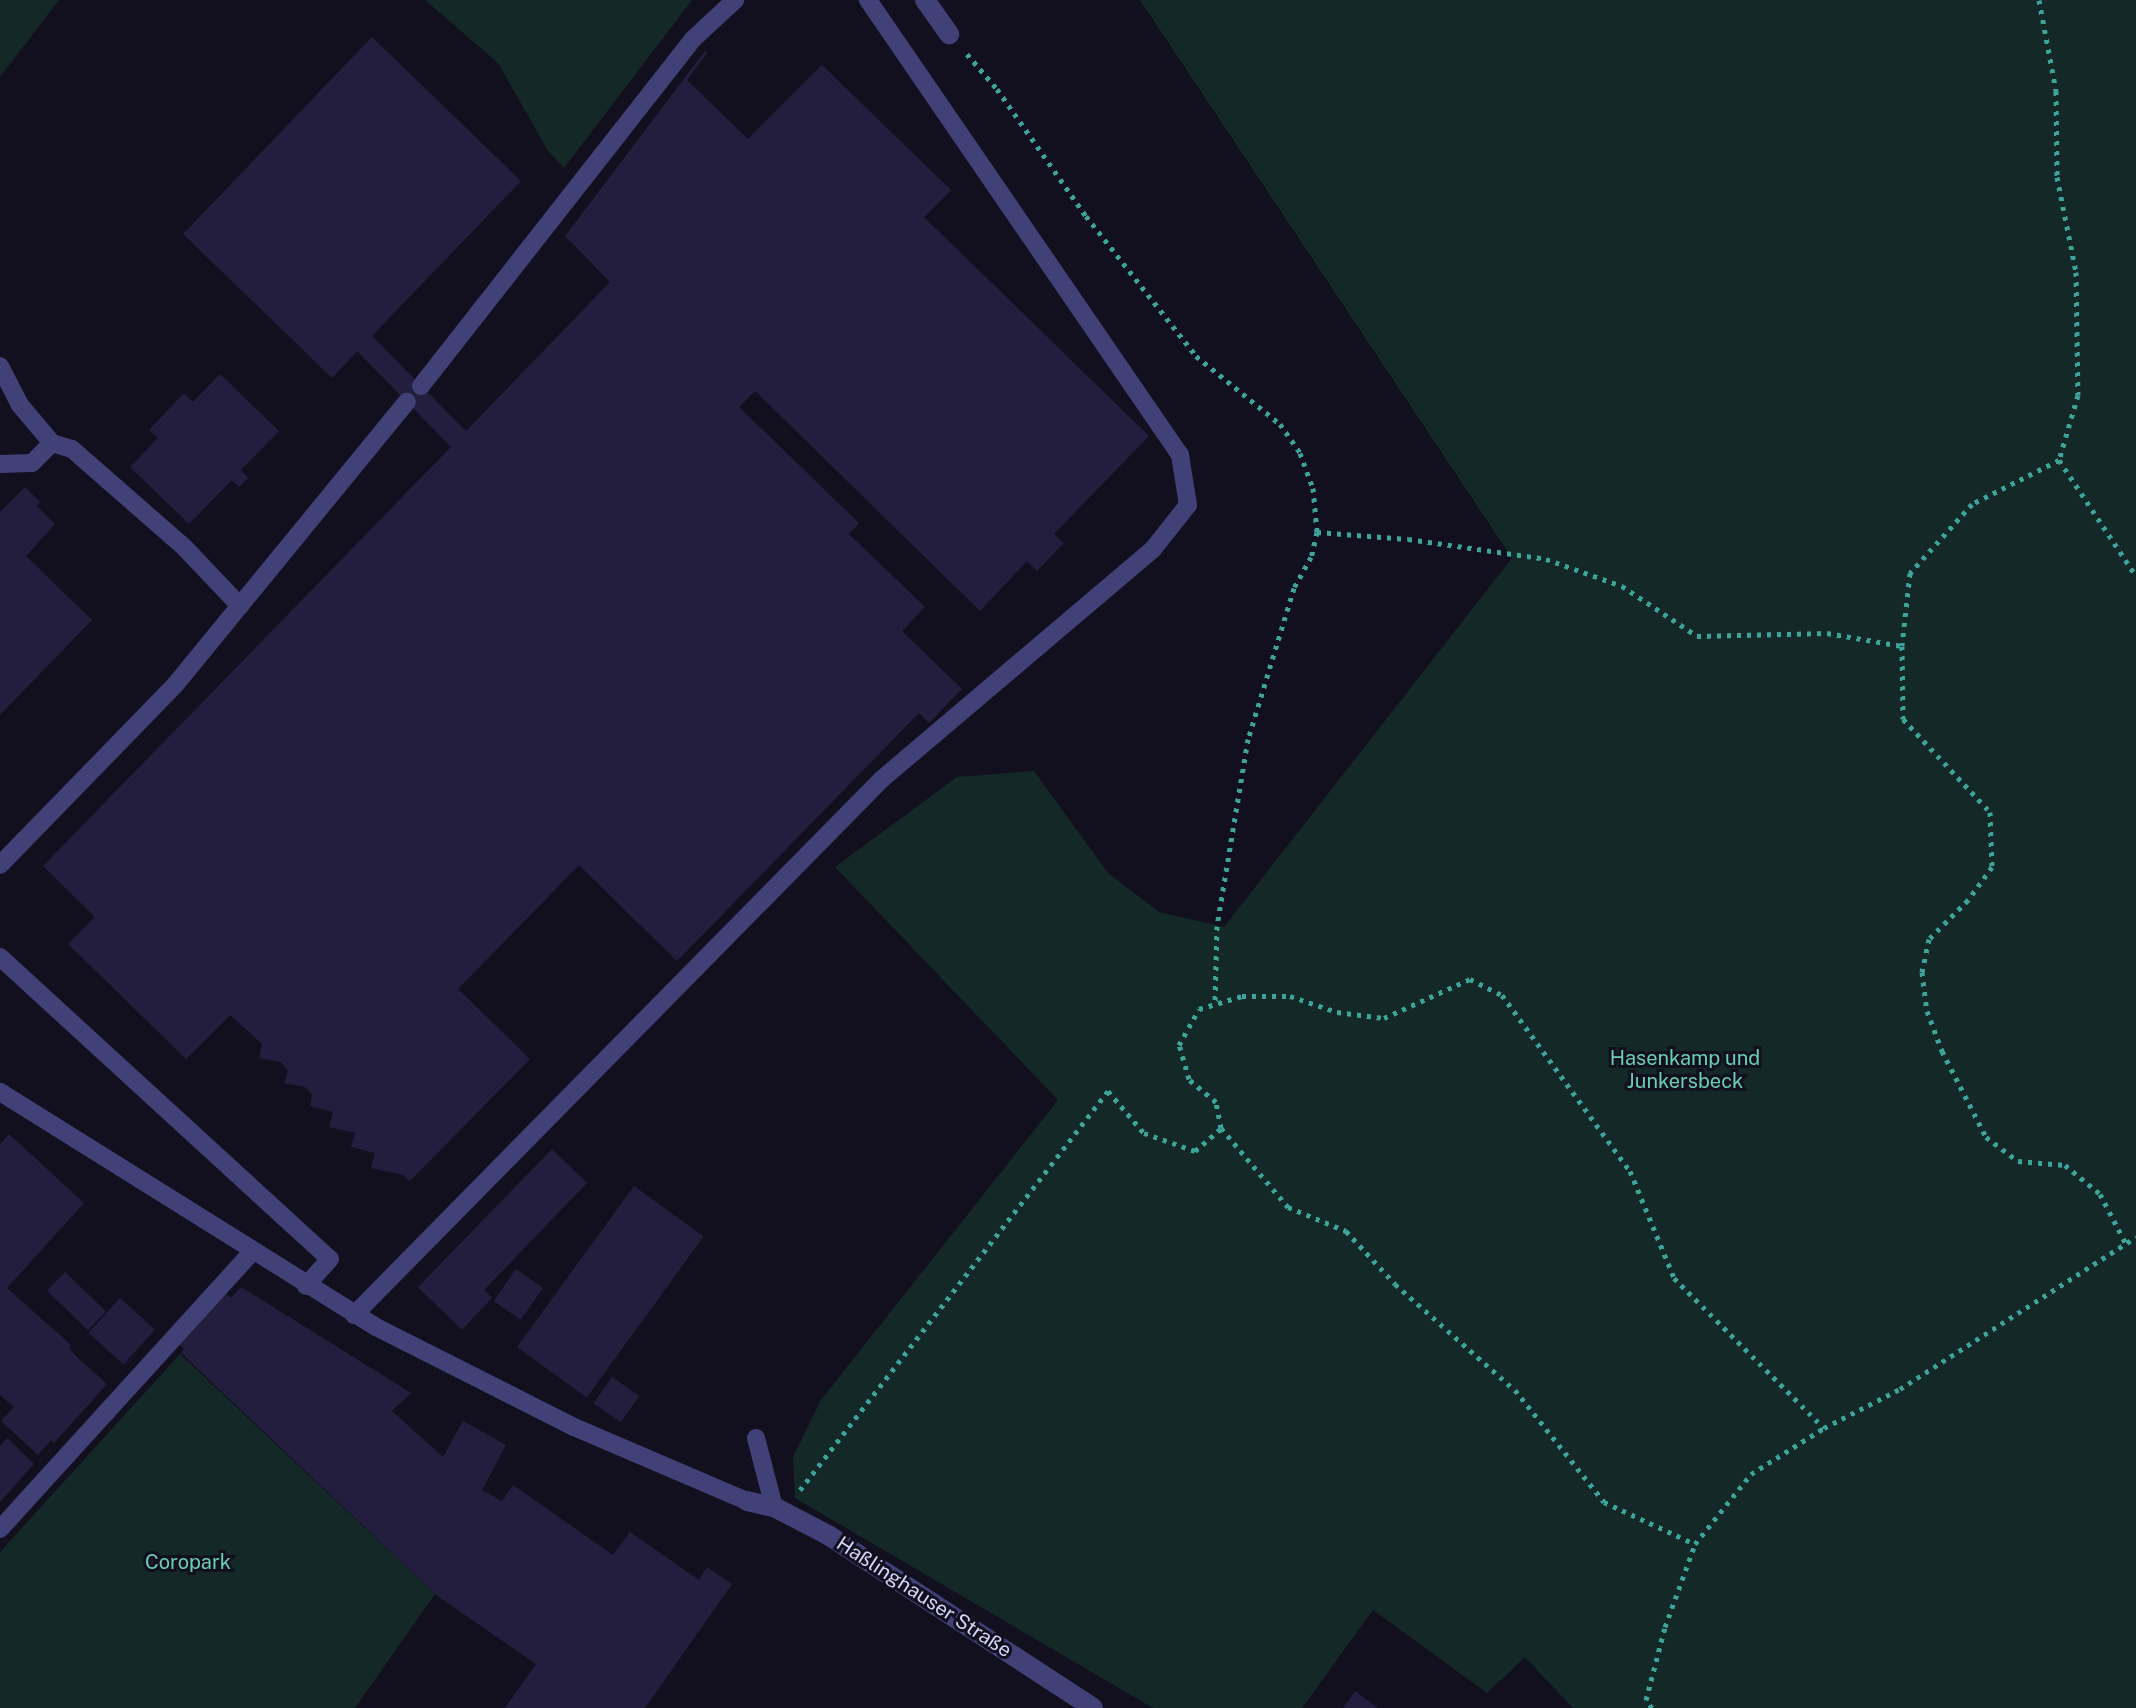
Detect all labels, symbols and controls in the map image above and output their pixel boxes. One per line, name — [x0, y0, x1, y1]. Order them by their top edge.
park label: Hasenkamp und Junkersbeck — [1610, 1047, 1760, 1094]
street label: Haßlinghauser Straße — [832, 1531, 1016, 1663]
park label: Coropark — [145, 1550, 231, 1574]

